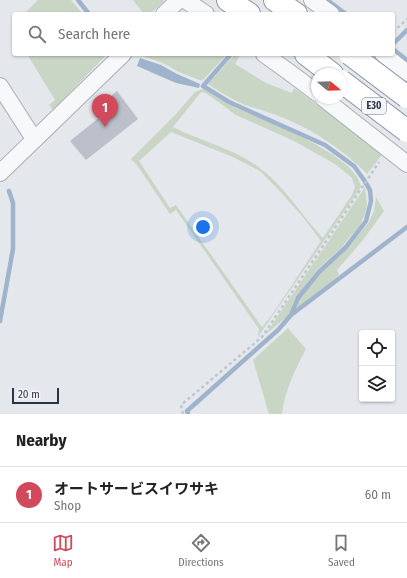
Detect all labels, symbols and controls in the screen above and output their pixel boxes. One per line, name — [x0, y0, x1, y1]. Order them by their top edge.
search box — [12, 12, 395, 56]
icon: search — [26, 23, 48, 45]
text: Search here — [58, 25, 130, 43]
north arrow — [311, 68, 347, 104]
pin: 1 — [92, 94, 118, 127]
road number: E30 — [362, 98, 386, 114]
your location — [193, 217, 213, 237]
map controls — [359, 330, 395, 402]
button: locate — [359, 330, 395, 366]
button: layers — [359, 366, 395, 402]
scale bar — [12, 386, 59, 405]
text: 20 m — [18, 388, 40, 401]
text: Nearby — [16, 430, 67, 451]
text: オートサービスイワサキ — [54, 480, 219, 498]
text: 1 — [26, 487, 32, 502]
text: 60 m — [365, 487, 391, 502]
text: Shop — [54, 498, 81, 513]
tab: Map — [52, 532, 74, 569]
tab: Directions — [178, 532, 224, 569]
tab: Saved — [328, 532, 355, 569]

